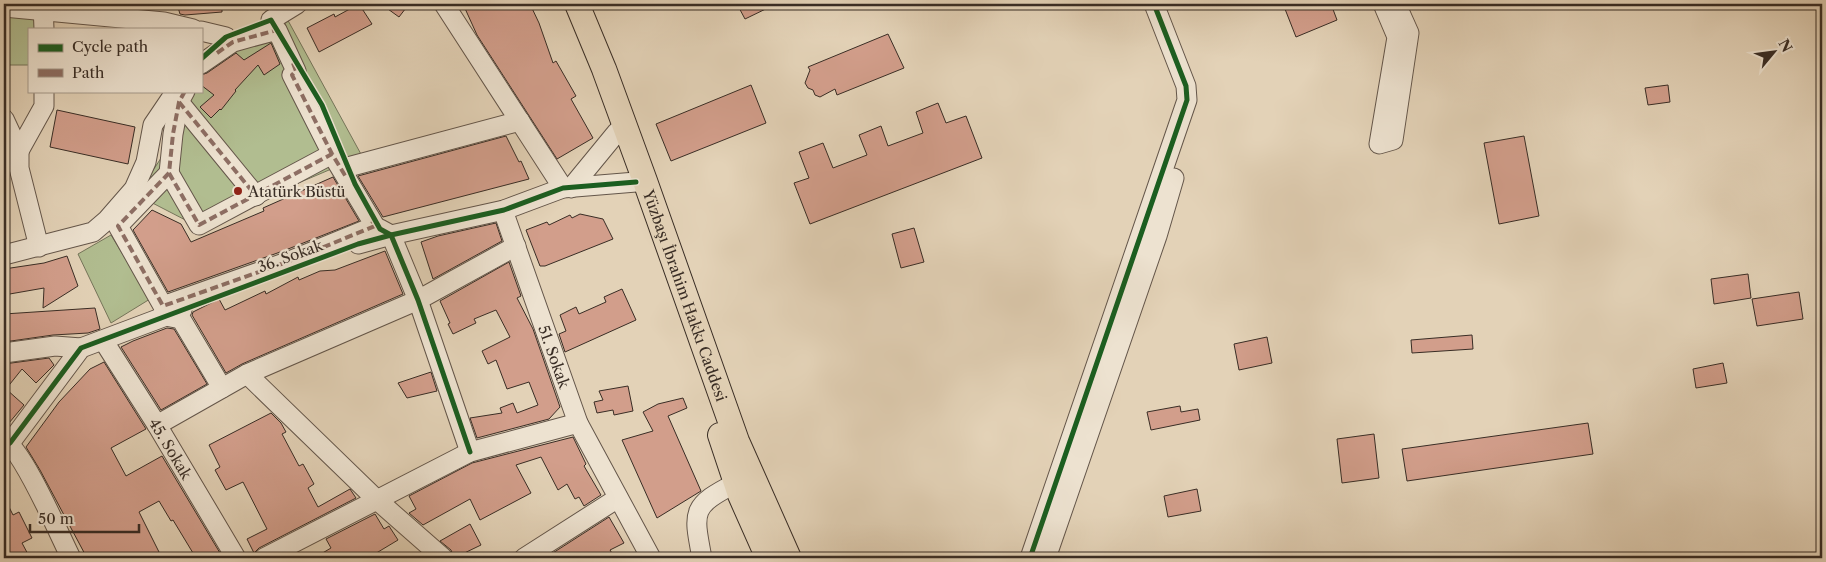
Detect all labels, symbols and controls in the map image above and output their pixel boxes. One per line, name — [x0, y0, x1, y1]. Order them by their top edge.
legend — [28, 28, 202, 92]
north arrow — [1748, 28, 1798, 78]
text: N — [1775, 36, 1796, 55]
text: Cycle path — [72, 37, 149, 56]
text: Path — [72, 63, 105, 82]
place label: Atatürk Büstü — [247, 182, 345, 201]
marker: Atatürk Büstü — [232, 185, 244, 197]
street label: Yüzbaşı İbrahim Hakkı Caddesi — [639, 186, 732, 404]
street label: 36. Sokak — [255, 235, 326, 277]
street label: 51. Sokak — [535, 322, 575, 392]
street label: 45. Sokak — [145, 414, 197, 484]
scale bar — [30, 502, 139, 534]
text: 50 m — [38, 509, 74, 528]

